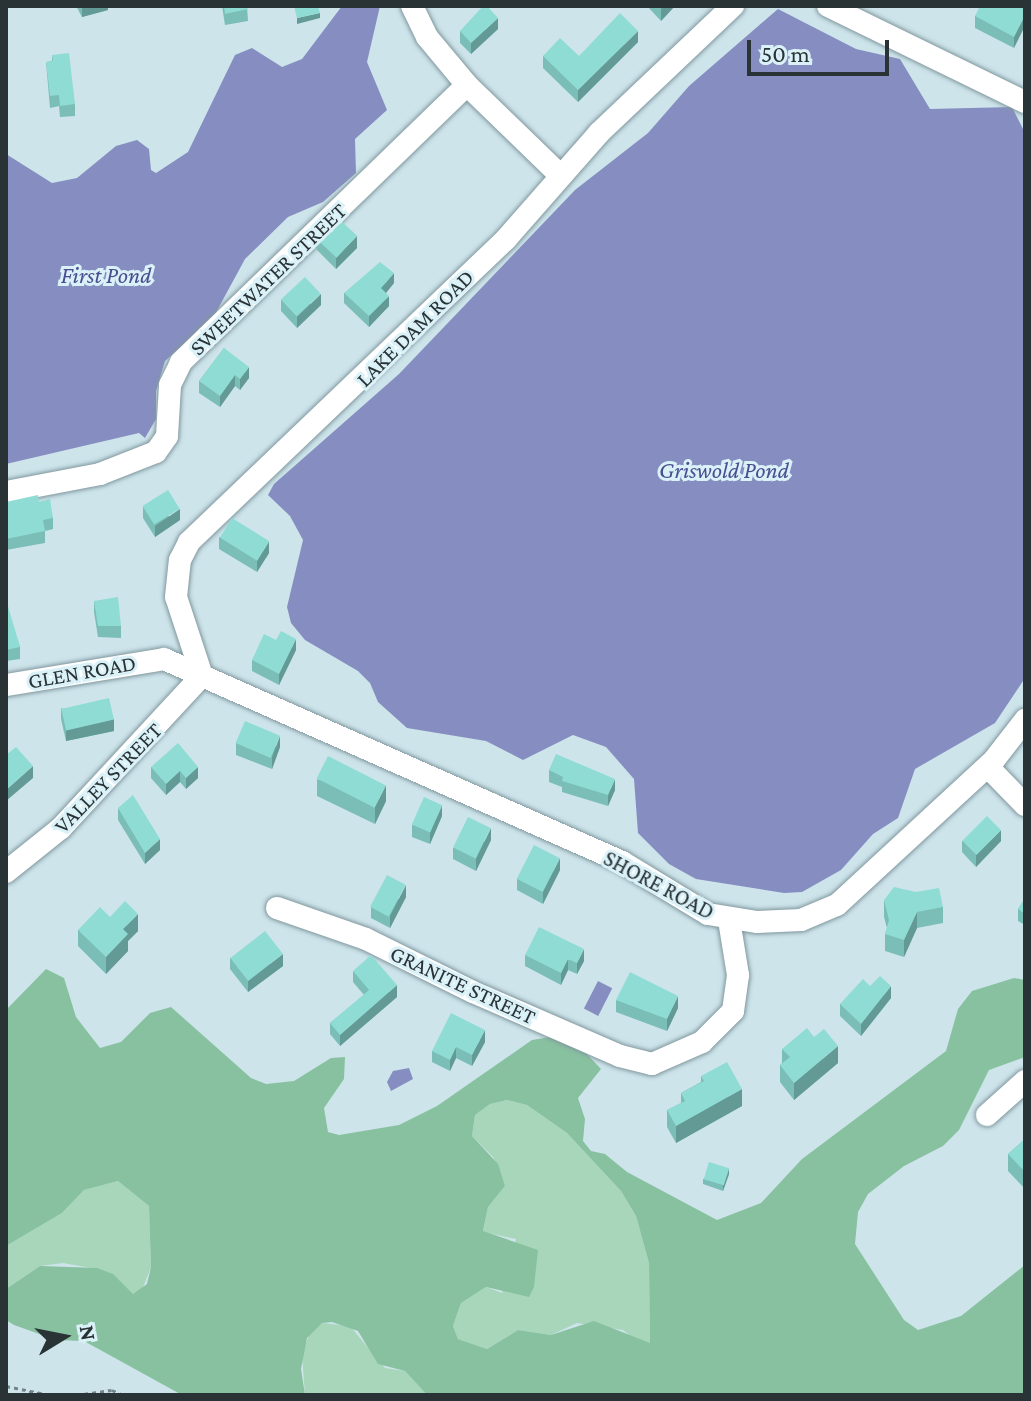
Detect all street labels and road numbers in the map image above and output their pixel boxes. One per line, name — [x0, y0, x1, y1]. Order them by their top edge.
street label: SWEETWATER STREET — [184, 197, 352, 361]
street label: LAKE DAM ROAD — [351, 264, 479, 392]
street label: GLEN ROAD — [26, 650, 138, 694]
street label: VALLEY STREET — [49, 717, 167, 839]
street label: SHORE ROAD — [599, 845, 719, 925]
street label: GRANITE STREET — [386, 940, 540, 1030]

